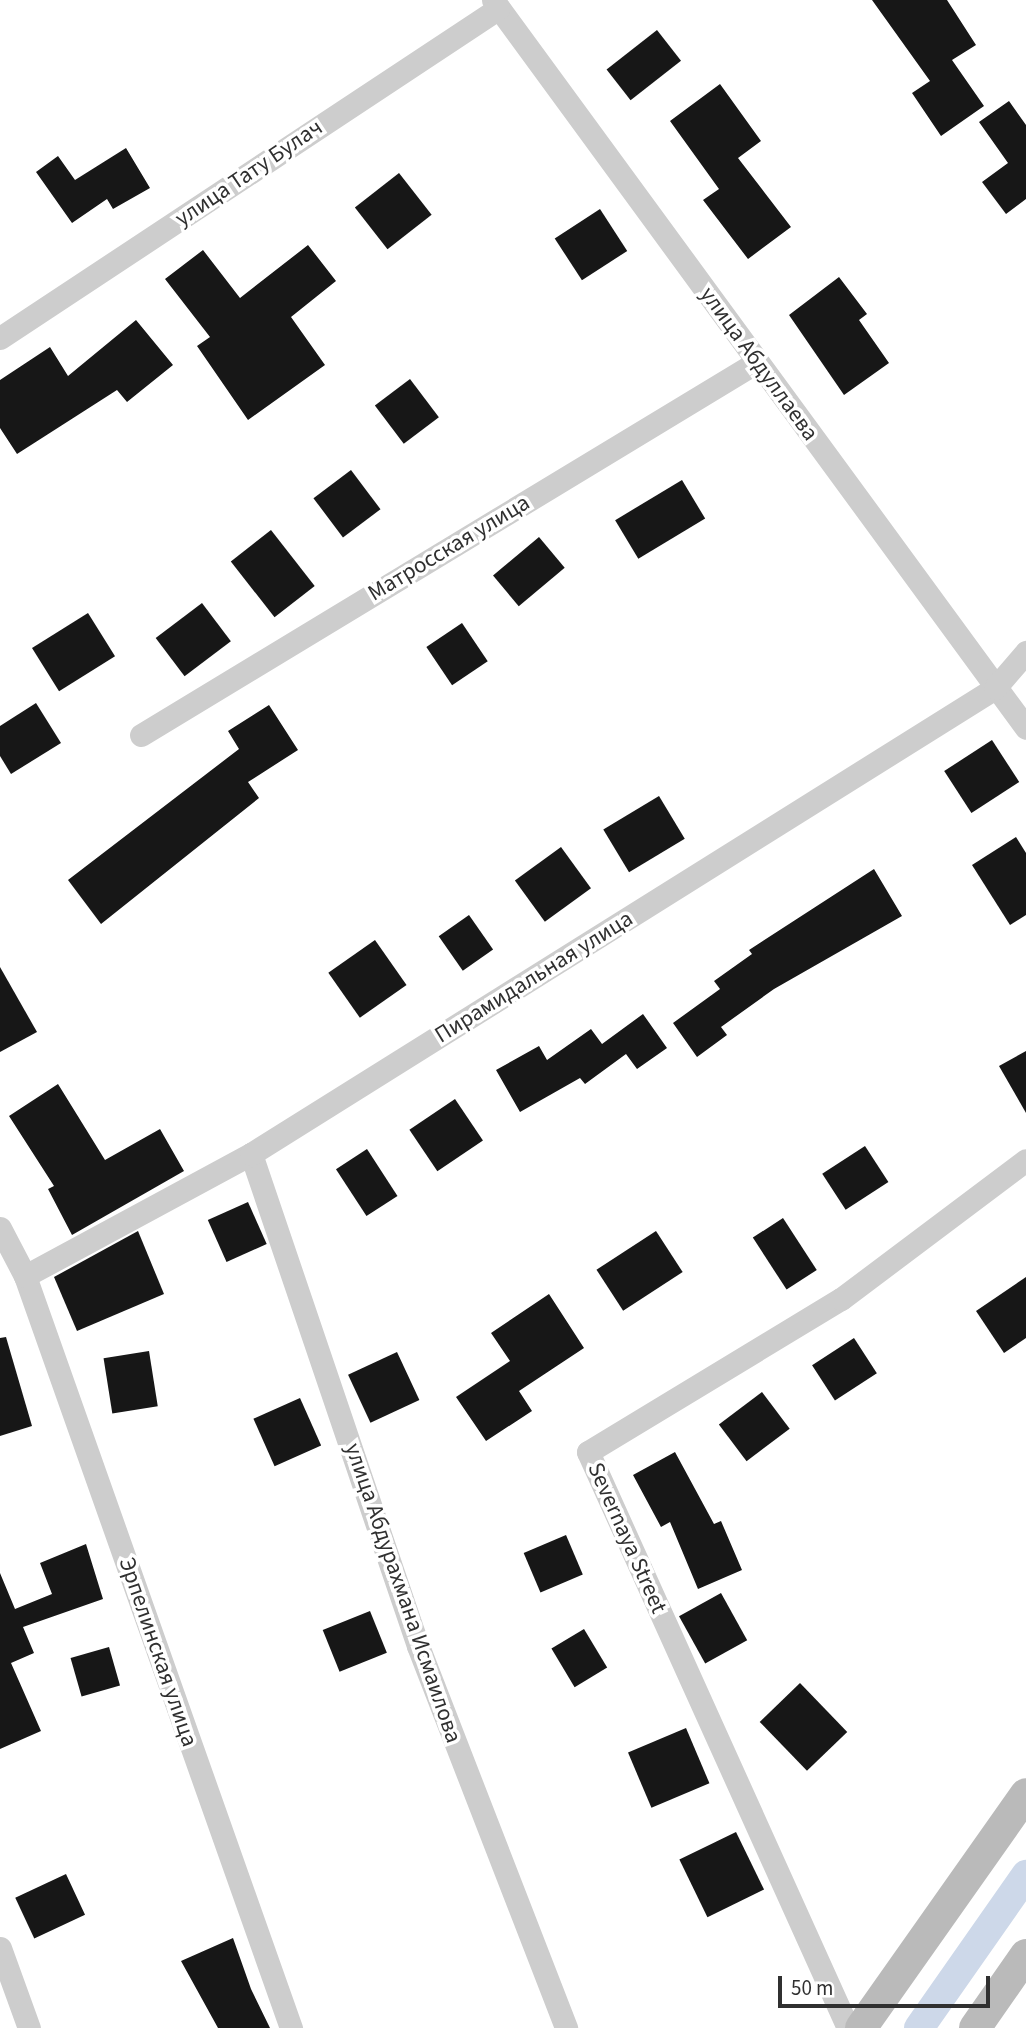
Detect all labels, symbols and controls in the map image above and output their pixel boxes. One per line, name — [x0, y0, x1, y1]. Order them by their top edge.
street label: улица Тату Булач — [170, 113, 328, 233]
street label: улица Абдуллаева — [694, 282, 824, 446]
street label: Матросская улица — [363, 489, 535, 607]
street label: Пирамидальная улица — [430, 905, 638, 1049]
street label: улица Абдурахмана Исмаилова — [339, 1440, 467, 1746]
street label: Severnaya Street — [581, 1458, 673, 1618]
street label: Эрпелинская улица — [113, 1554, 203, 1750]
scale bar — [781, 1962, 993, 2006]
text: 50 m — [791, 1973, 833, 2003]

